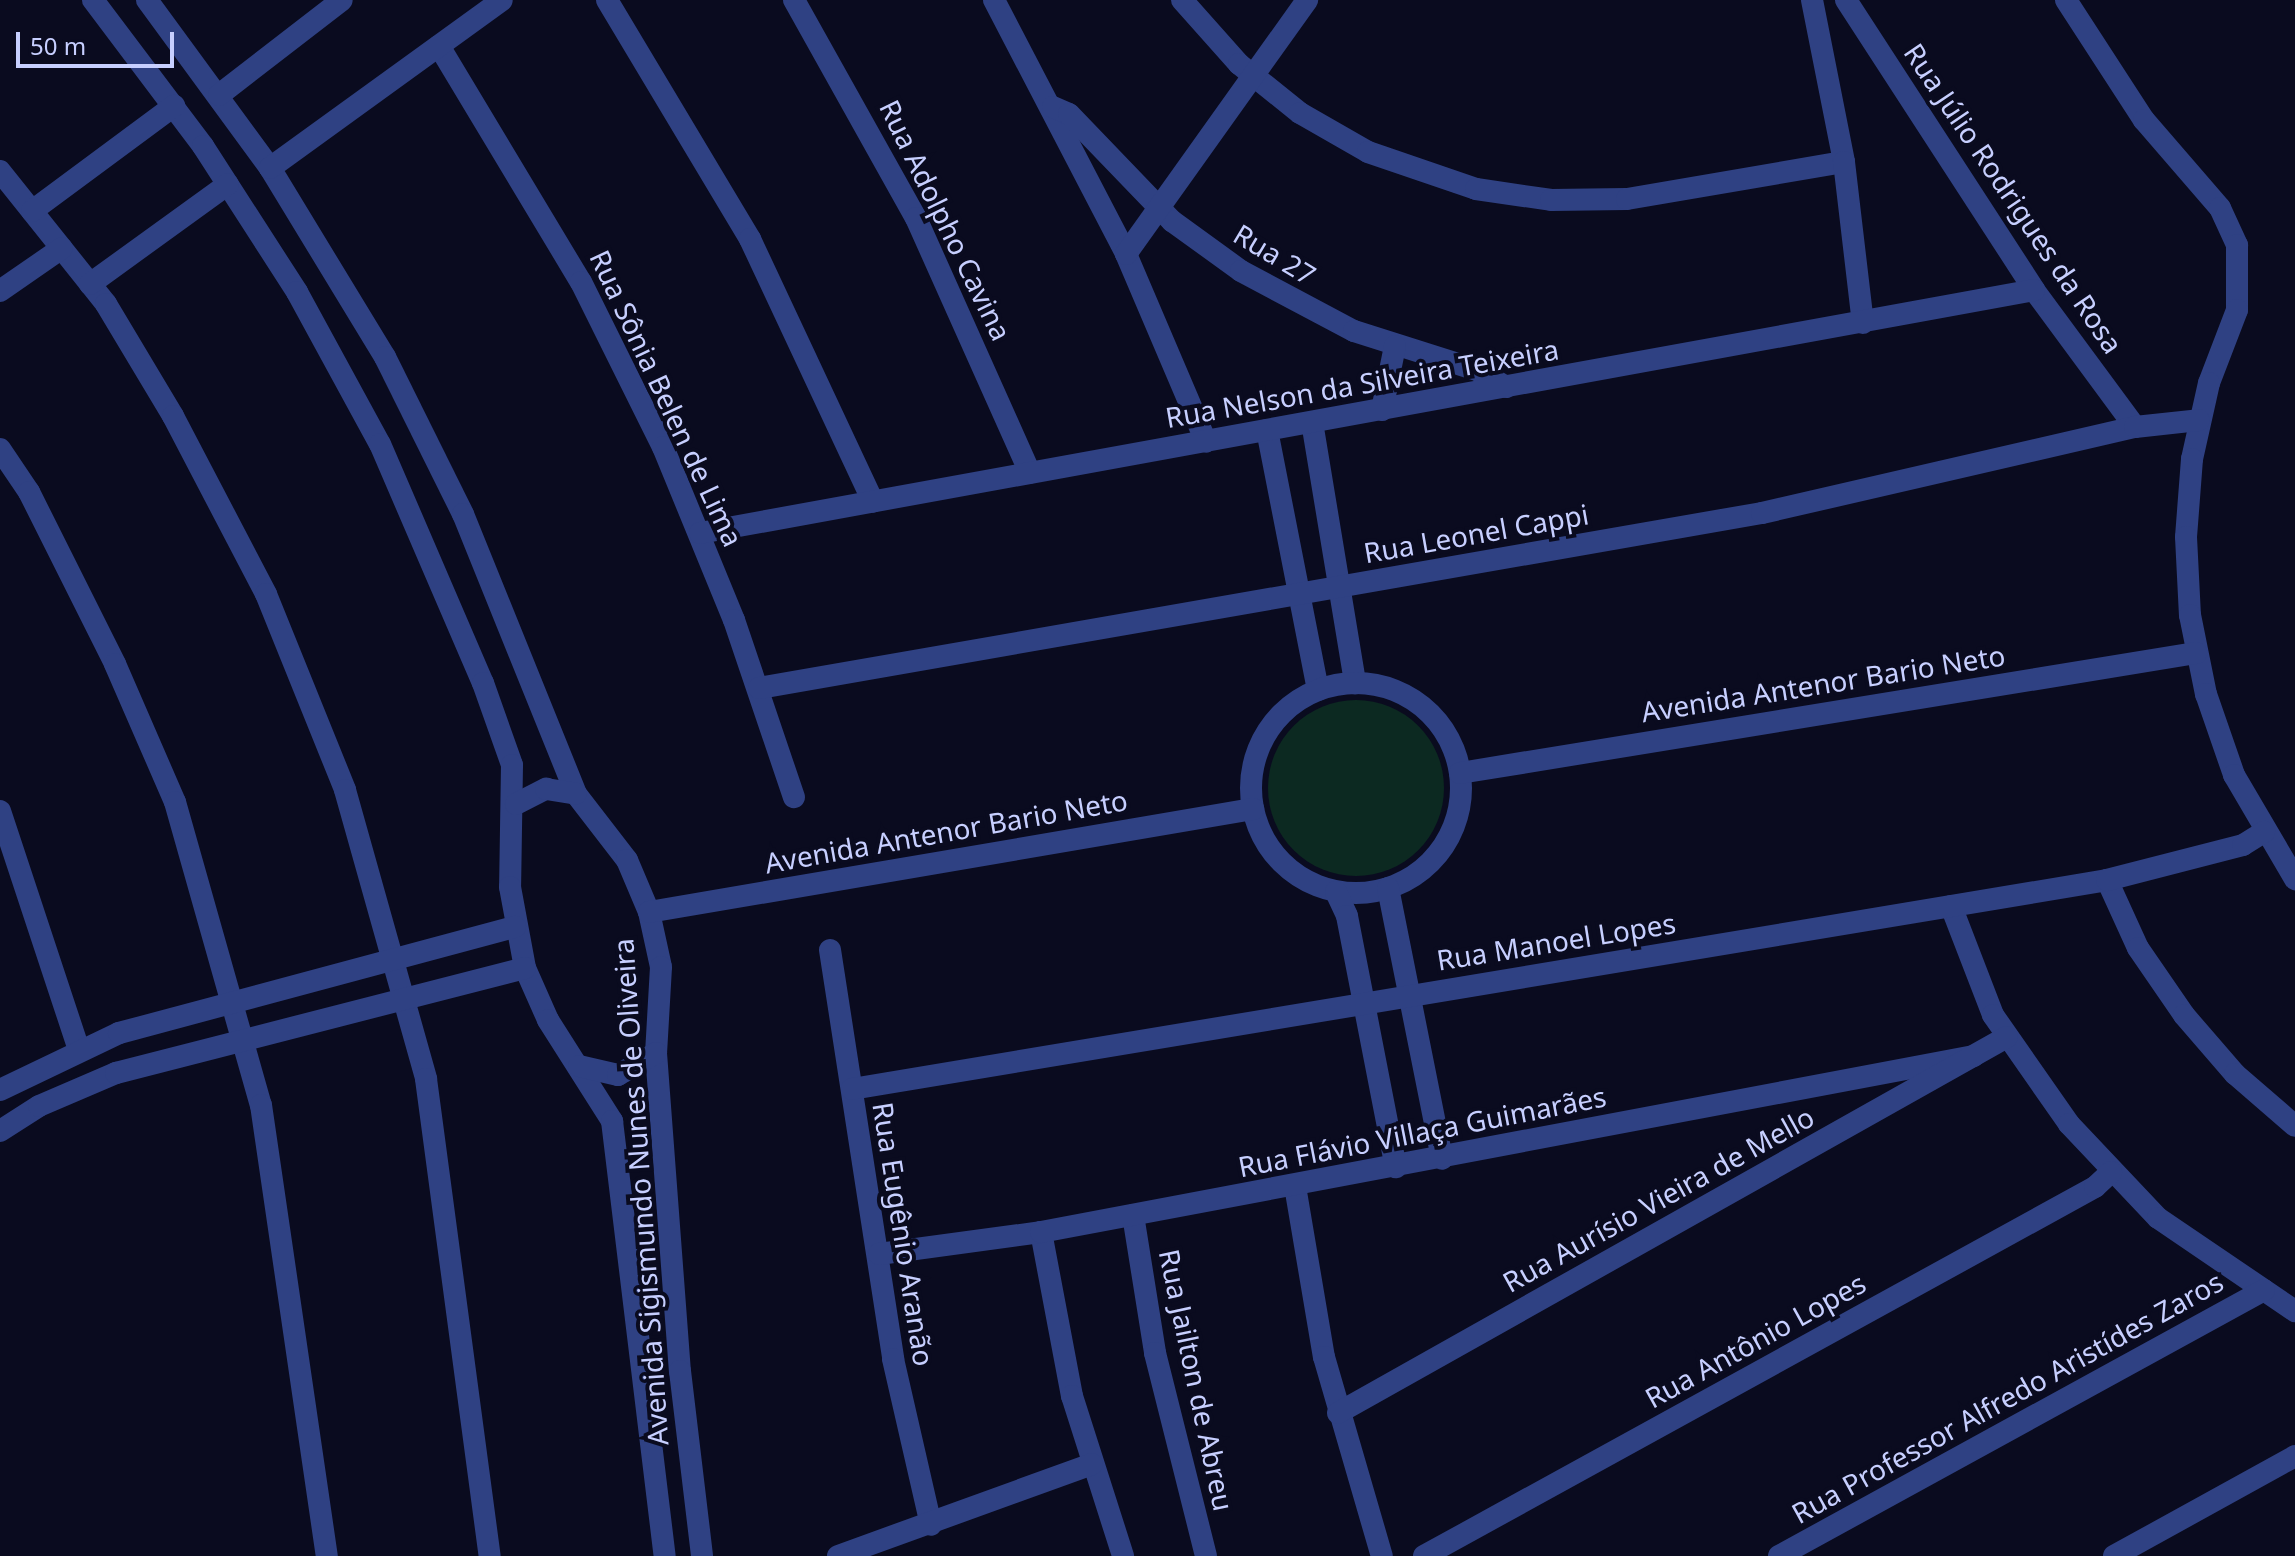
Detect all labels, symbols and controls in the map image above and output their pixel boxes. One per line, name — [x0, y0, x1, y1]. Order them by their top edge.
scale bar — [20, 16, 178, 66]
text: 50 m — [30, 29, 86, 62]
street label: Rua Júlio Rodrigues da Rosa — [1898, 37, 2130, 359]
street label: Rua Adolpho Cavina — [873, 94, 1019, 346]
street label: Rua 27 — [1228, 216, 1322, 292]
street label: Rua Sônia Belen de Lima — [583, 244, 751, 552]
street label: Rua Nelson da Silveira Teixeira — [1163, 332, 1561, 434]
street label: Rua Leonel Cappi — [1361, 497, 1591, 569]
street label: Avenida Antenor Bario Neto — [1639, 638, 2007, 728]
street label: Avenida Antenor Bario Neto — [762, 783, 1130, 879]
street label: Rua Manoel Lopes — [1434, 906, 1678, 976]
street label: Avenida Sigismundo Nunes de Oliveira — [606, 937, 674, 1447]
street label: Rua Flávio Villaça Guimarães — [1235, 1079, 1609, 1183]
street label: Rua Aurísio Vieira de Mello — [1497, 1099, 1819, 1299]
street label: Rua Eugênio Aranão — [867, 1100, 941, 1368]
street label: Rua Jailton de Abreu — [1153, 1246, 1241, 1514]
street label: Rua Professor Alfredo Aristídes Zaros — [1786, 1264, 2228, 1530]
street label: Rua Antônio Lopes — [1639, 1265, 1871, 1415]

